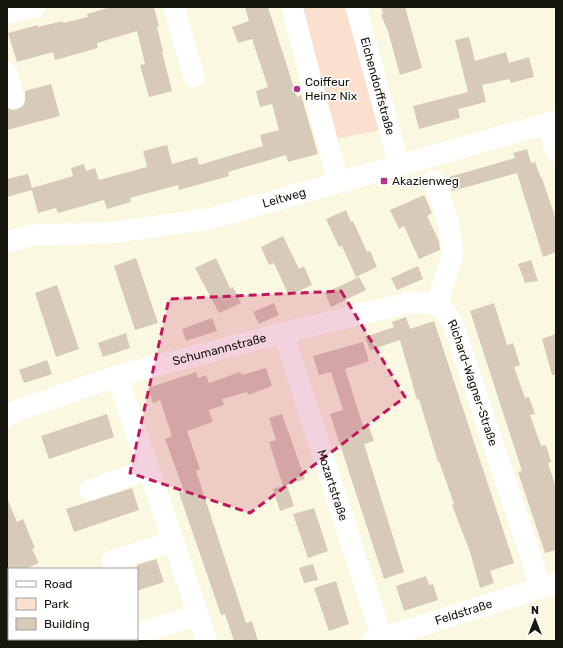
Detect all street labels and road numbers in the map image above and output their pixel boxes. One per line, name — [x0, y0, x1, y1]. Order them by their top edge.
street label: Eichendorffstraße — [358, 36, 398, 137]
street label: Leitweg — [261, 185, 307, 211]
street label: Richard-Wagner-Straße — [445, 317, 500, 448]
street label: Schumannstraße — [171, 331, 268, 368]
street label: Mozartstraße — [314, 448, 351, 523]
street label: Feldstraße — [433, 596, 494, 628]

